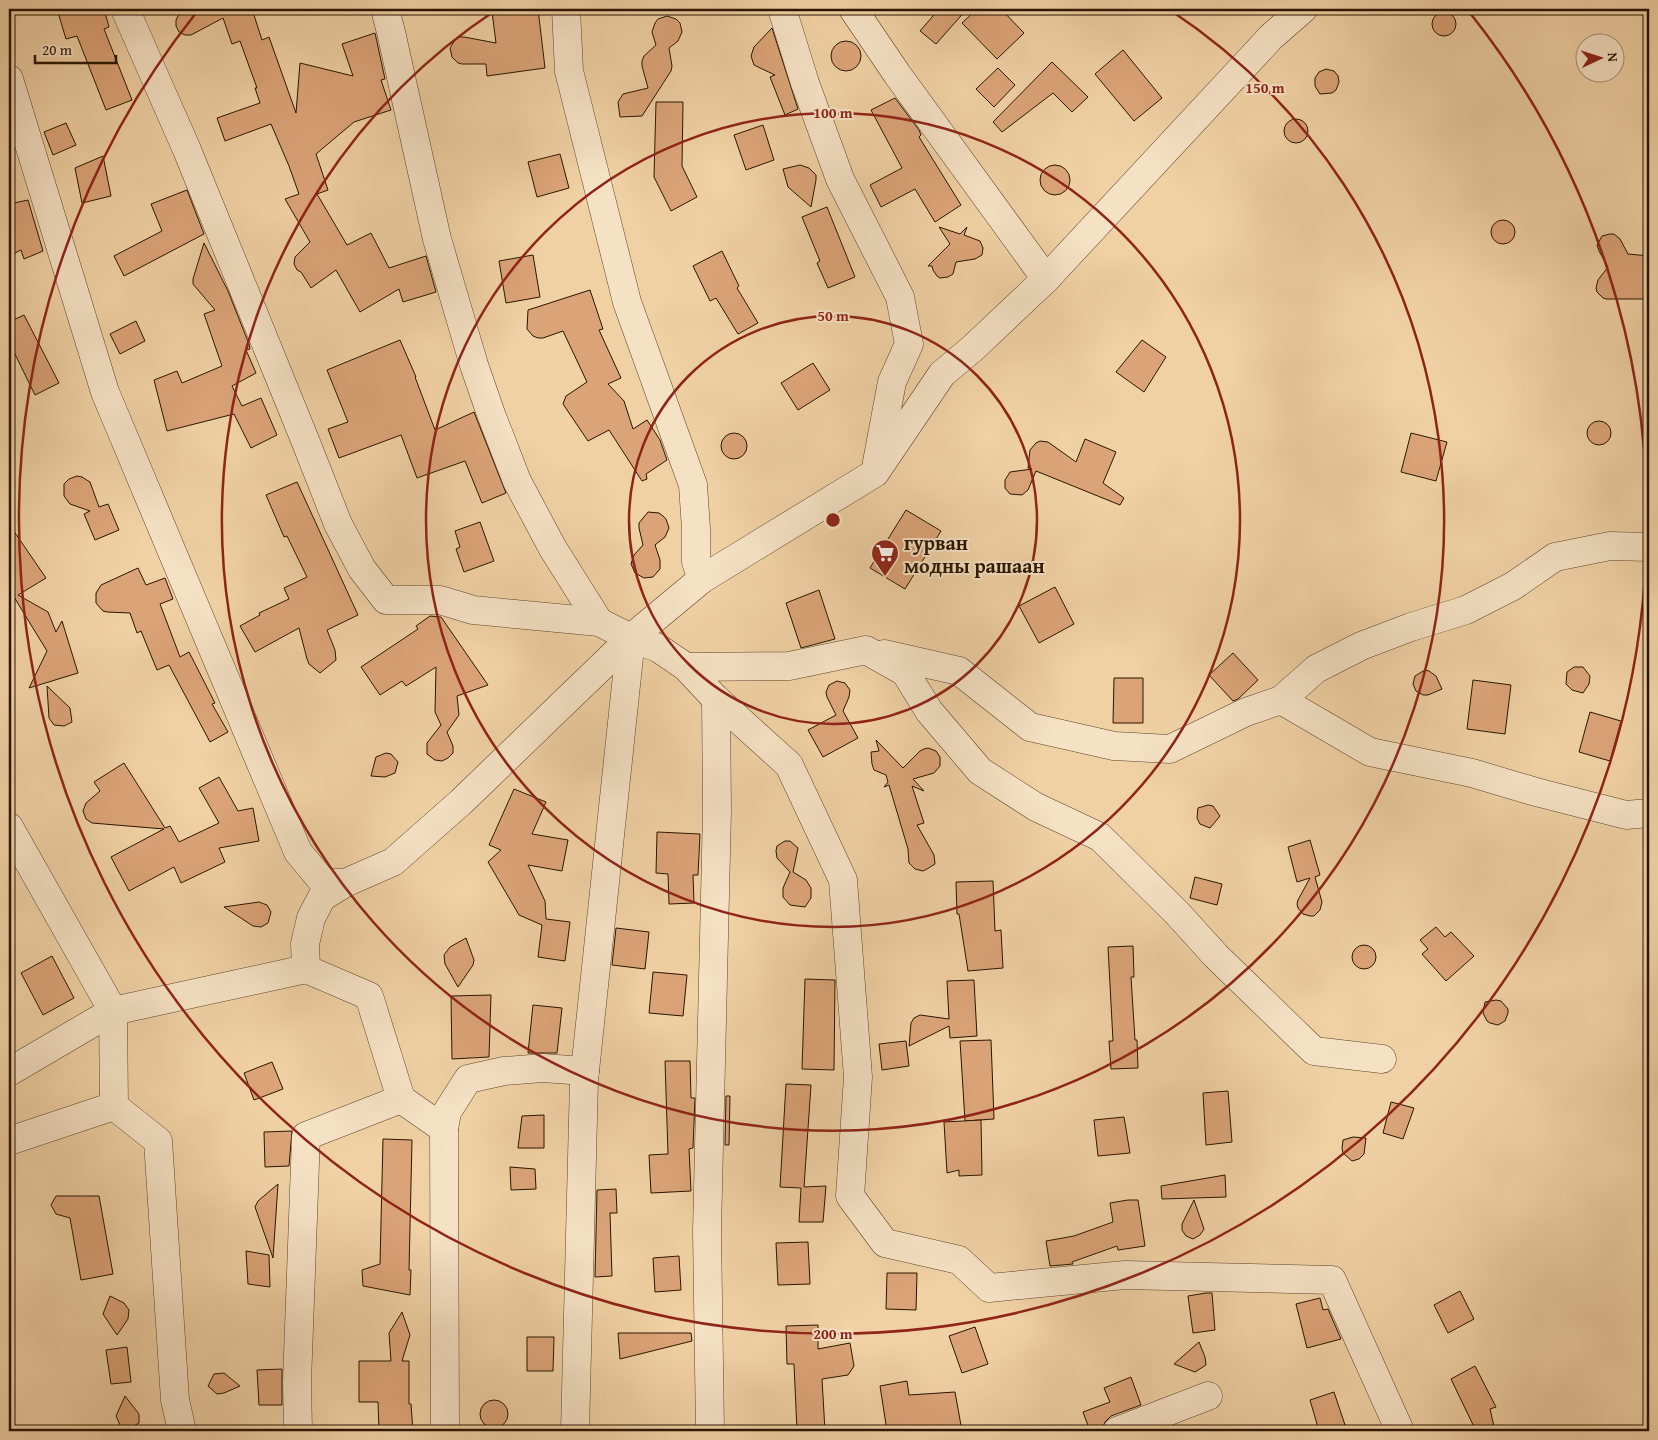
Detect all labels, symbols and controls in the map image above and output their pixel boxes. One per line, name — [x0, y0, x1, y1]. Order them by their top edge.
scale bar — [35, 32, 116, 64]
north arrow — [1576, 32, 1626, 82]
text: 20 m — [42, 39, 73, 60]
text: N — [1603, 52, 1623, 63]
text: 150 m — [1245, 77, 1285, 98]
text: 100 m — [813, 102, 853, 123]
text: 50 m — [817, 305, 849, 326]
centre of rings — [824, 511, 842, 529]
place label: гурван модны рашаан — [904, 528, 1045, 580]
supermarket icon: гурван модны рашаан — [870, 538, 900, 577]
text: 200 m — [813, 1323, 853, 1344]

